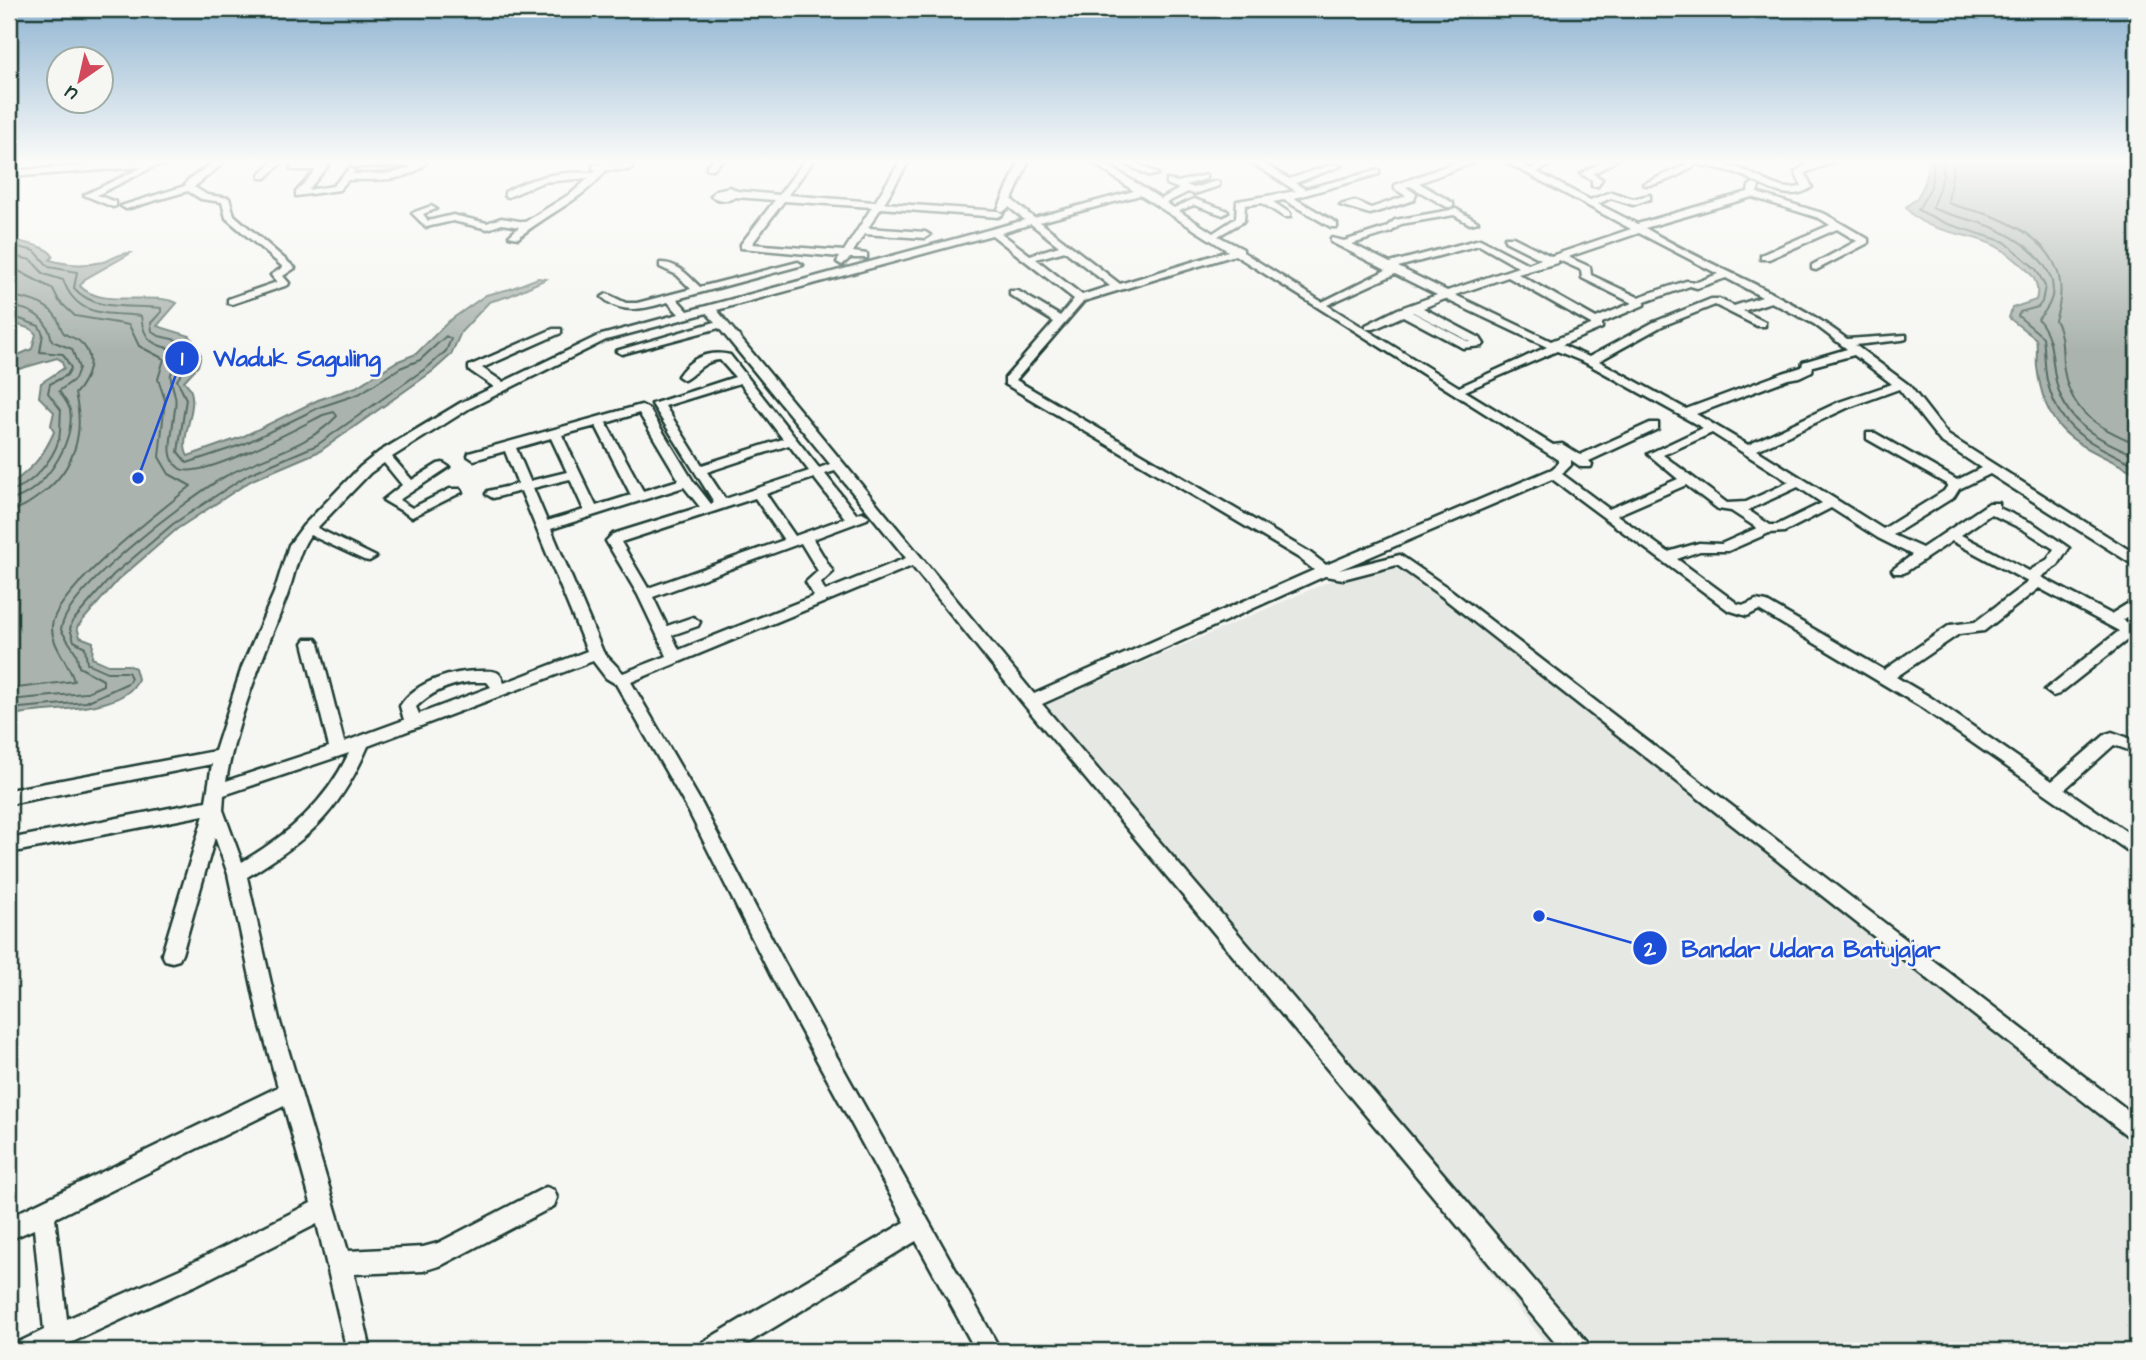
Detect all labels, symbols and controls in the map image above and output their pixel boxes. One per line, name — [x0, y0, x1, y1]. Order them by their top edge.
north arrow — [46, 46, 116, 116]
text: U — [59, 78, 83, 107]
callout: Waduk Saguling — [165, 335, 395, 380]
text: Waduk Saguling — [212, 342, 381, 377]
text: 1 — [181, 344, 184, 373]
callout: Bandar Udara Batujajar — [1633, 926, 1955, 971]
text: Bandar Udara Batujajar — [1681, 933, 1941, 967]
text: 2 — [1643, 935, 1657, 964]

